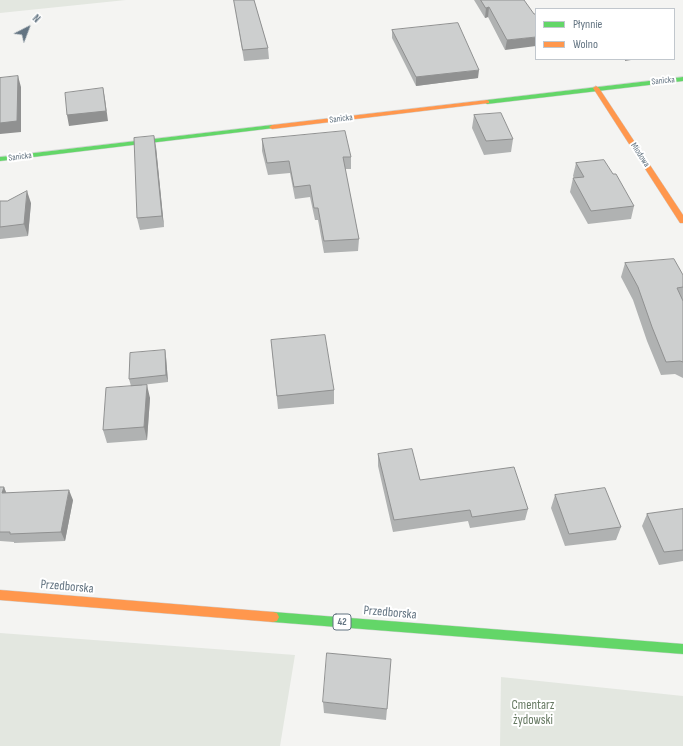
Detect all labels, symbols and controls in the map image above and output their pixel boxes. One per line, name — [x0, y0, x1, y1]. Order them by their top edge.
north arrow — [8, 8, 48, 48]
legend — [535, 8, 675, 60]
text: N — [30, 12, 43, 26]
text: Płynnie — [573, 17, 602, 32]
text: Wolno — [573, 37, 598, 52]
street label: Sanicka — [651, 74, 675, 88]
street label: Sanicka — [329, 112, 353, 126]
street label: Miodowa — [628, 141, 652, 169]
street label: Sanicka — [8, 150, 32, 164]
street label: Przedborska — [40, 577, 94, 597]
street label: Przedborska — [363, 603, 417, 623]
road number: 42 — [333, 614, 351, 630]
park label: Cmentarz żydowski — [512, 698, 554, 729]

